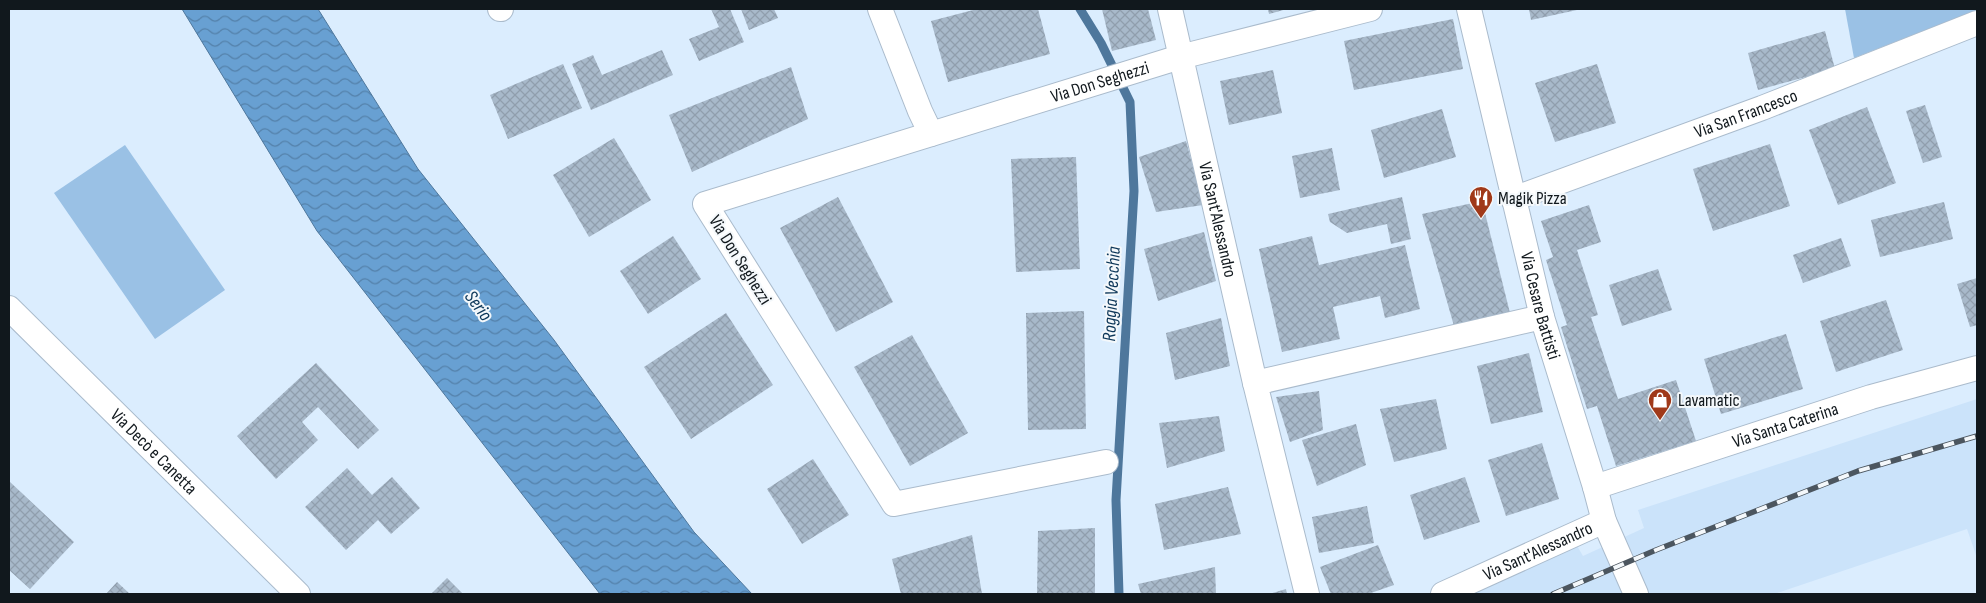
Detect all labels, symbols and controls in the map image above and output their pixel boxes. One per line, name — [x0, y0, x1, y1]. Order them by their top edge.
street label: Via Don Seghezzi — [1048, 57, 1151, 107]
street label: Via San Francesco — [1691, 85, 1800, 142]
street label: Via Sant'Alessandro — [1195, 160, 1241, 279]
restaurant icon: Magik Pizza — [1468, 185, 1494, 219]
place label: Magik Pizza — [1498, 188, 1567, 209]
street label: Via Don Seghezzi — [704, 211, 776, 309]
water label: Roggia Vecchia — [1098, 246, 1126, 342]
street label: Via Cesare Battisti — [1516, 250, 1565, 362]
water label: Serio — [459, 286, 497, 326]
shop icon: Lavamatic — [1647, 387, 1673, 421]
place label: Lavamatic — [1678, 390, 1740, 411]
street label: Via Santa Caterina — [1730, 398, 1841, 452]
street label: Via Decò e Canetta — [106, 404, 202, 499]
street label: Via Sant'Alessandro — [1480, 517, 1596, 585]

